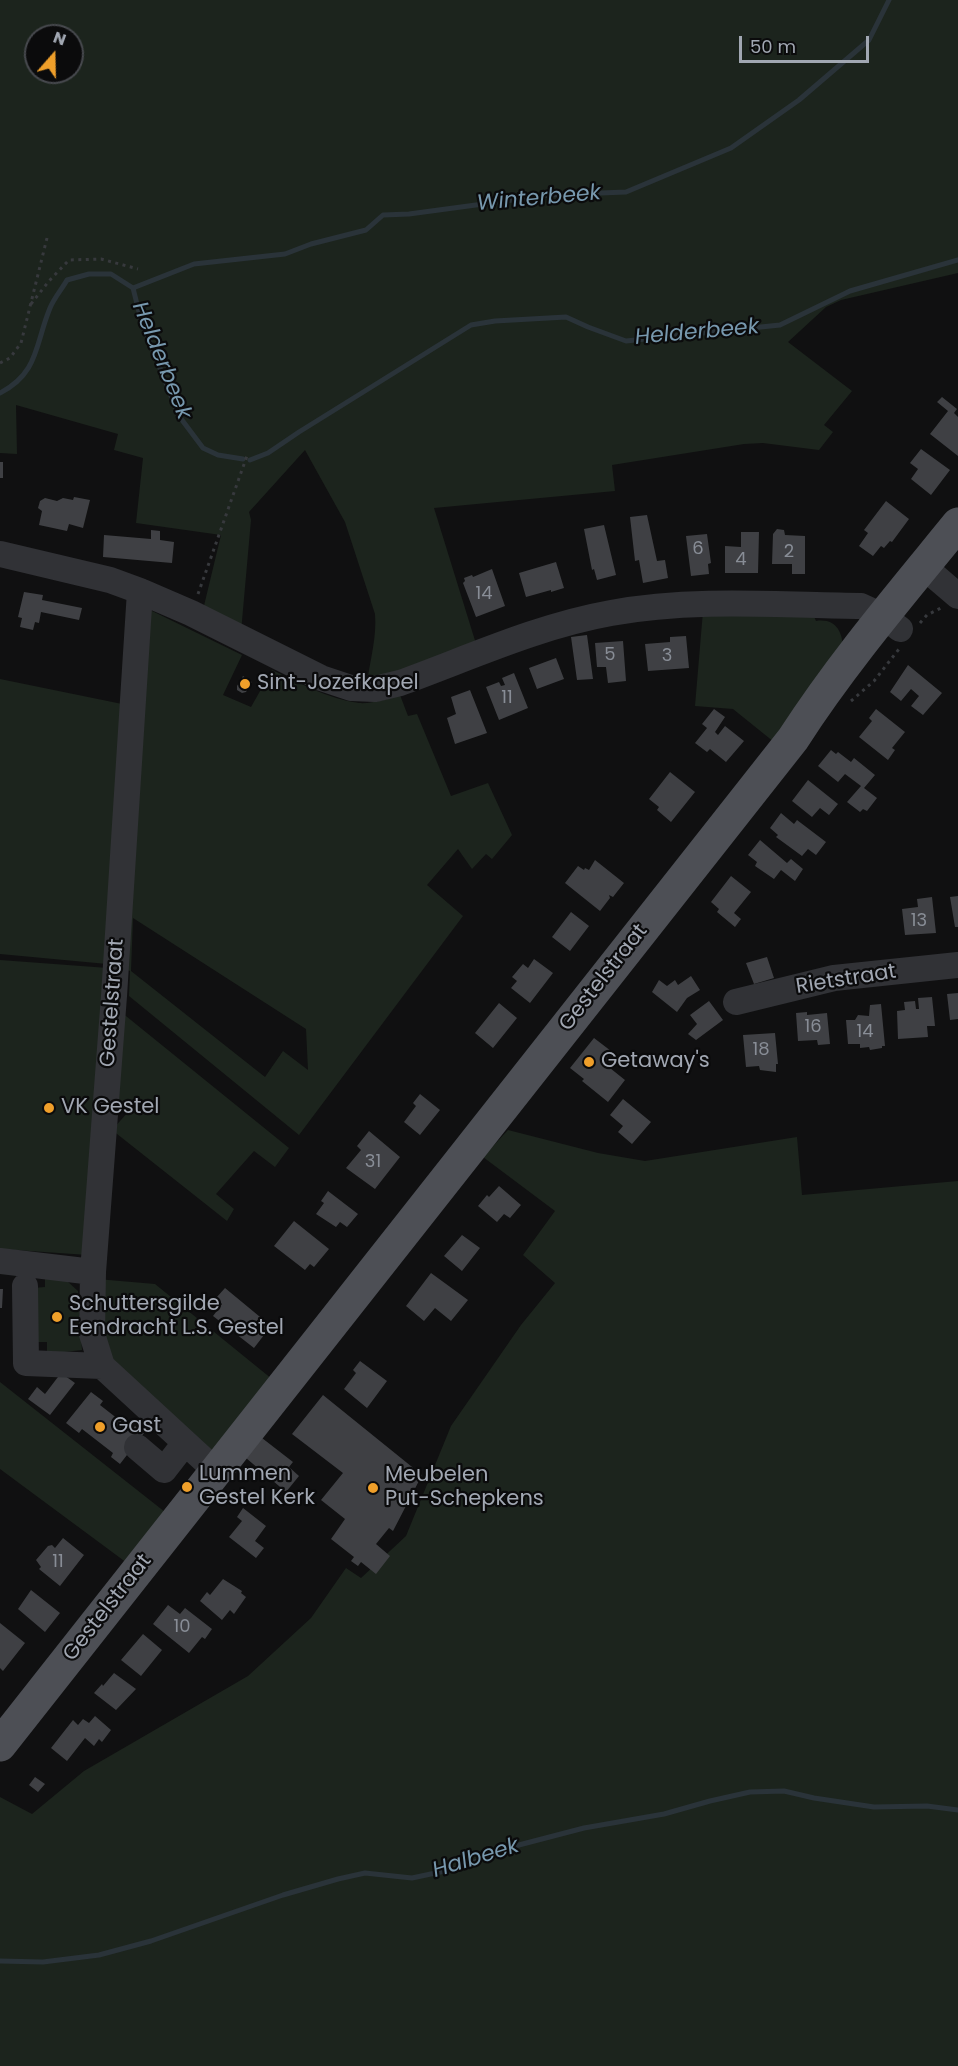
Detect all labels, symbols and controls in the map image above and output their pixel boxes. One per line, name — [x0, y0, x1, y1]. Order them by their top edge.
north arrow — [24, 24, 84, 84]
scale bar — [742, 24, 872, 62]
text: N — [50, 26, 69, 51]
text: 50 m — [750, 34, 796, 59]
water label: Winterbeek — [476, 180, 602, 218]
water label: Helderbeek — [125, 298, 197, 424]
water label: Helderbeek — [634, 314, 760, 352]
house number: 6 — [692, 538, 704, 560]
house number: 2 — [784, 541, 794, 563]
house number: 4 — [735, 549, 747, 571]
house number: 14 — [475, 583, 493, 605]
house number: 5 — [604, 644, 616, 666]
house number: 3 — [662, 645, 672, 667]
place label: Sint-Jozefkapel — [257, 671, 419, 697]
marker: Sint-Jozefkapel — [238, 677, 252, 691]
house number: 11 — [501, 687, 513, 709]
house number: 13 — [911, 910, 927, 932]
street label: Gestelstraat — [554, 920, 654, 1036]
street label: Gestelstraat — [96, 938, 130, 1068]
street label: Rietstraat — [794, 960, 898, 1000]
house number: 16 — [804, 1016, 822, 1038]
house number: 14 — [856, 1021, 874, 1043]
house number: 18 — [752, 1039, 770, 1061]
place label: Getaway's — [601, 1049, 710, 1075]
marker: Getaway's — [582, 1055, 596, 1069]
place label: VK Gestel — [61, 1095, 160, 1121]
marker: VK Gestel — [42, 1101, 56, 1115]
house number: 31 — [365, 1151, 381, 1173]
place label: Schuttersgilde Eendracht L.S. Gestel — [69, 1292, 284, 1342]
marker: Schuttersgilde Eendracht L.S. Gestel — [50, 1310, 64, 1324]
place label: Gast — [112, 1414, 161, 1440]
marker: Gast — [93, 1420, 107, 1434]
place label: Lummen Gestel Kerk — [199, 1462, 315, 1512]
place label: Meubelen Put-Schepkens — [385, 1463, 544, 1513]
marker: Lummen Gestel Kerk — [180, 1480, 194, 1494]
marker: Meubelen Put-Schepkens — [366, 1481, 380, 1495]
street label: Gestelstraat — [58, 1550, 158, 1666]
house number: 11 — [52, 1551, 64, 1573]
house number: 10 — [173, 1616, 191, 1638]
water label: Halbeek — [430, 1833, 522, 1885]

